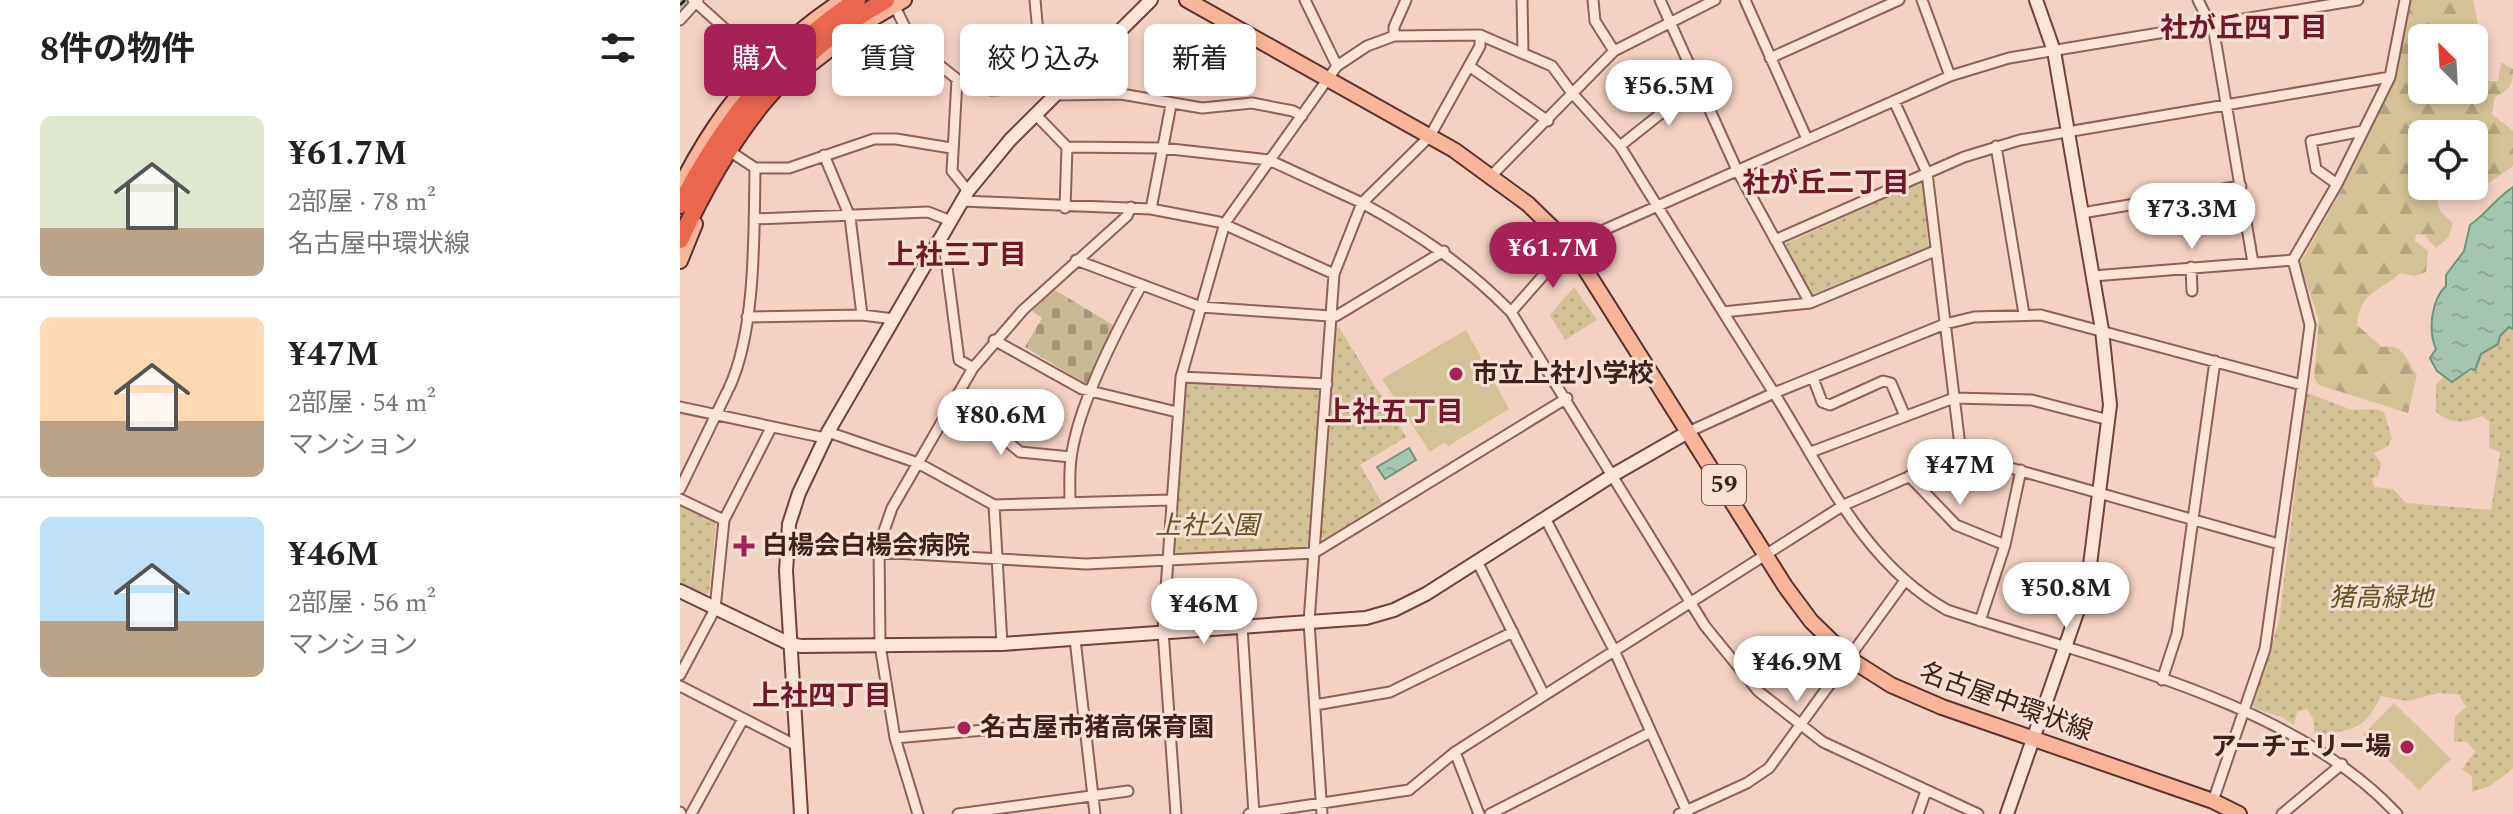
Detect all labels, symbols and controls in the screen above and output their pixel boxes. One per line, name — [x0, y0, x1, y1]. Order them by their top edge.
district label: 社が丘四丁目 — [2160, 7, 2328, 50]
text: 8件の物件 — [40, 24, 195, 76]
chip: 購入 — [704, 24, 816, 96]
chip: 賃貸 — [832, 24, 944, 96]
chip: 絞り込み — [960, 24, 1128, 96]
chip: 新着 — [1144, 24, 1256, 96]
north arrow — [2408, 24, 2488, 104]
map controls — [2408, 24, 2488, 200]
icon: filters — [596, 26, 640, 70]
pin: ¥56.5M — [1604, 60, 1734, 128]
text: ¥56.5M — [1623, 66, 1715, 106]
button: locate — [2408, 120, 2488, 200]
text: ¥61.7M — [288, 128, 407, 180]
icon: home — [104, 148, 200, 244]
district label: 社が丘二丁目 — [1742, 162, 1910, 205]
text: 2部屋 · 78 m² — [288, 182, 436, 222]
pin: ¥73.3M — [2127, 183, 2257, 251]
text: ¥73.3M — [2146, 189, 2238, 229]
pin: ¥61.7M — [1488, 222, 1618, 290]
text: 名古屋中環状線 — [288, 224, 470, 264]
text: ¥61.7M — [1507, 228, 1599, 268]
district label: 上社三丁目 — [887, 234, 1027, 277]
text: ¥47M — [288, 329, 379, 381]
icon: home — [104, 349, 200, 445]
place label: 市立上社小学校 — [1472, 354, 1654, 394]
marker: 市立上社小学校 — [1447, 365, 1465, 383]
text: 2部屋 · 54 m² — [288, 383, 436, 423]
pin: ¥80.6M — [936, 389, 1066, 457]
district label: 上社五丁目 — [1324, 391, 1464, 434]
text: ¥80.6M — [955, 395, 1047, 435]
text: マンション — [288, 425, 418, 465]
pin: ¥47M — [1913, 439, 2007, 507]
text: ¥47M — [1925, 445, 1995, 485]
road number: 59 — [1702, 465, 1746, 505]
park label: 上社公園 — [1155, 506, 1263, 546]
place label: 白楊会白楊会病院 — [762, 526, 970, 566]
text: ¥46M — [288, 529, 379, 581]
marker: 白楊会白楊会病院 — [733, 535, 755, 557]
icon: home — [104, 549, 200, 645]
pin: ¥50.8M — [2001, 562, 2131, 630]
text: ¥50.8M — [2020, 568, 2112, 608]
pin: ¥46M — [1157, 578, 1251, 646]
park label: 猪高緑地 — [2329, 578, 2436, 618]
text: 2部屋 · 56 m² — [288, 583, 436, 623]
text: ¥46M — [1169, 584, 1239, 624]
text: マンション — [288, 625, 418, 665]
pin: ¥46.9M — [1732, 636, 1862, 704]
text: ¥46.9M — [1751, 642, 1843, 682]
street label: 名古屋中環状線 — [1914, 652, 2098, 752]
district label: 上社四丁目 — [752, 675, 892, 718]
place label: 名古屋市猪高保育園 — [980, 708, 1214, 748]
marker: 名古屋市猪高保育園 — [955, 719, 973, 737]
place label: アーチェリー場 — [2211, 727, 2391, 767]
marker: アーチェリー場 — [2398, 738, 2416, 756]

